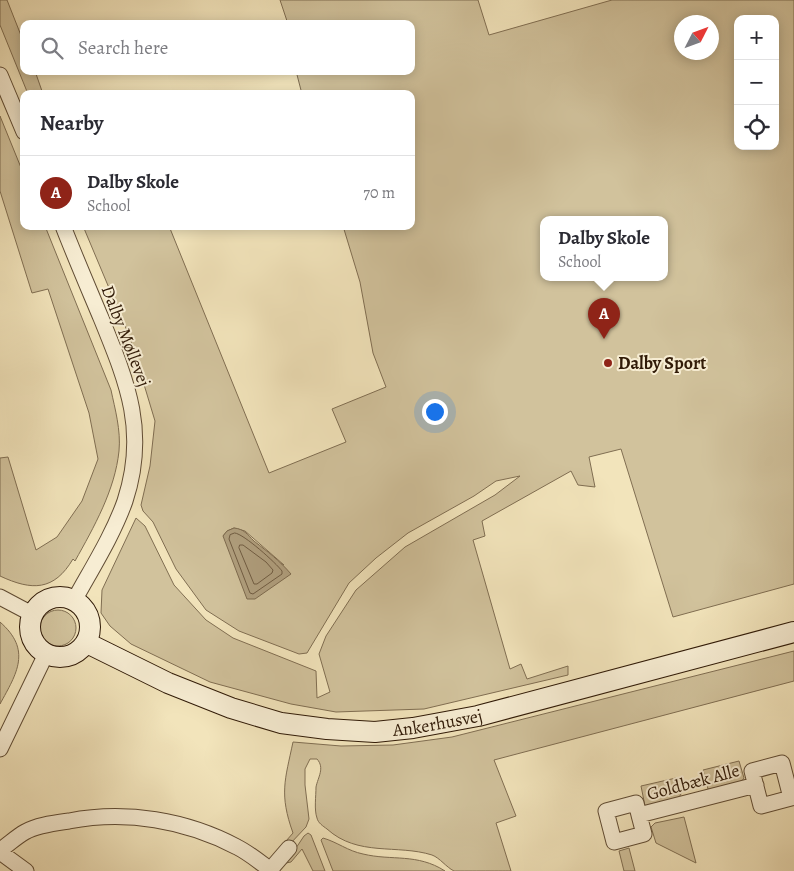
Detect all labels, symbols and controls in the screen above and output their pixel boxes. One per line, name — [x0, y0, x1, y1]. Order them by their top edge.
north arrow — [674, 15, 719, 60]
map controls — [734, 15, 779, 150]
button: + — [734, 15, 779, 60]
search box — [20, 20, 415, 75]
icon: search — [38, 34, 66, 62]
text: Search here — [78, 35, 168, 61]
button: − — [734, 60, 779, 105]
button: locate — [734, 105, 779, 150]
text: Nearby — [40, 109, 103, 137]
text: Dalby Skole — [87, 169, 179, 195]
text: A — [51, 182, 61, 204]
text: 70 m — [363, 182, 395, 204]
text: School — [87, 195, 130, 217]
popup — [540, 216, 668, 281]
text: Dalby Skole — [558, 225, 650, 251]
text: School — [558, 251, 601, 273]
street label: Dalby Møllevej — [96, 282, 156, 390]
pin: A — [588, 298, 620, 339]
place label: Dalby Sport — [618, 351, 706, 375]
marker: Dalby Sport — [602, 357, 614, 369]
your location — [422, 399, 448, 425]
street label: Ankerhusvej — [391, 703, 485, 742]
street label: Goldbæk Alle — [644, 758, 742, 806]

